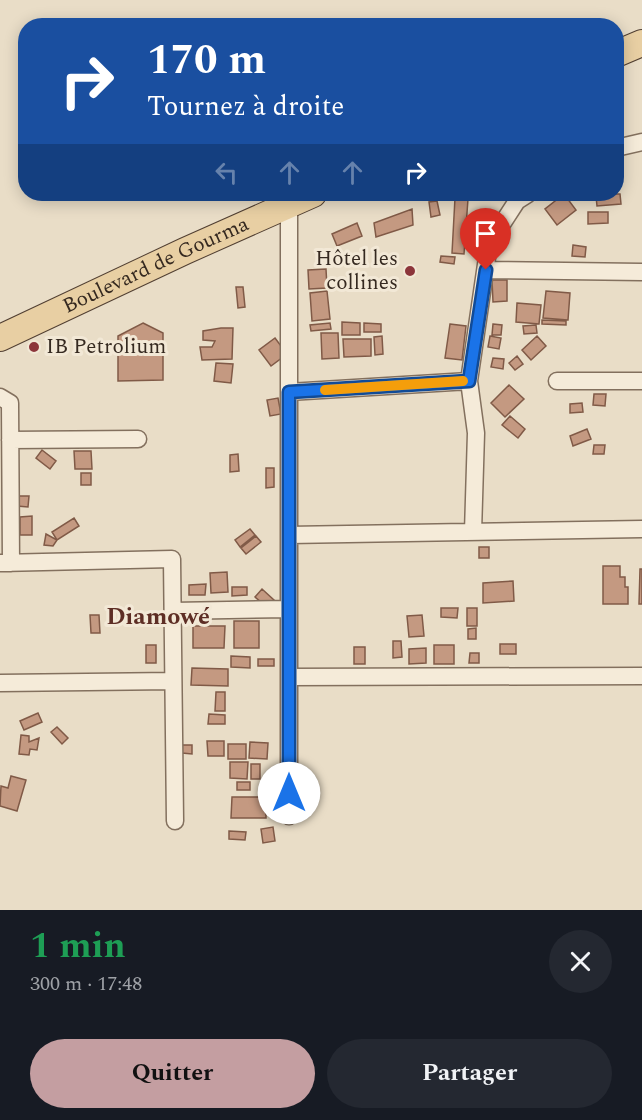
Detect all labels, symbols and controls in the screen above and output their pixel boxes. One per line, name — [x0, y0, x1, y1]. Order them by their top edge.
text: 170 m — [147, 29, 266, 92]
icon: right — [48, 42, 126, 120]
text: Tournez à droite — [147, 86, 344, 128]
icon: left — [210, 156, 243, 189]
icon: ahead — [273, 156, 306, 189]
icon: ahead — [336, 156, 369, 189]
icon: right — [399, 156, 432, 189]
street label: Boulevard de Gourma — [57, 208, 255, 322]
pin — [460, 208, 511, 270]
icon: arrive — [469, 217, 502, 250]
place label: Hôtel les collines — [315, 243, 398, 299]
marker: Hôtel les collines — [403, 264, 417, 278]
place label: IB Petrolium — [46, 331, 166, 363]
marker: IB Petrolium — [27, 340, 41, 354]
district label: Diamowé — [106, 599, 210, 635]
position arrow — [257, 761, 321, 825]
text: 1 min — [30, 919, 126, 974]
button: close — [549, 930, 612, 993]
text: 300 m · 17:48 — [30, 969, 142, 999]
button: Quitter — [30, 1039, 315, 1108]
button: Partager — [327, 1039, 612, 1108]

